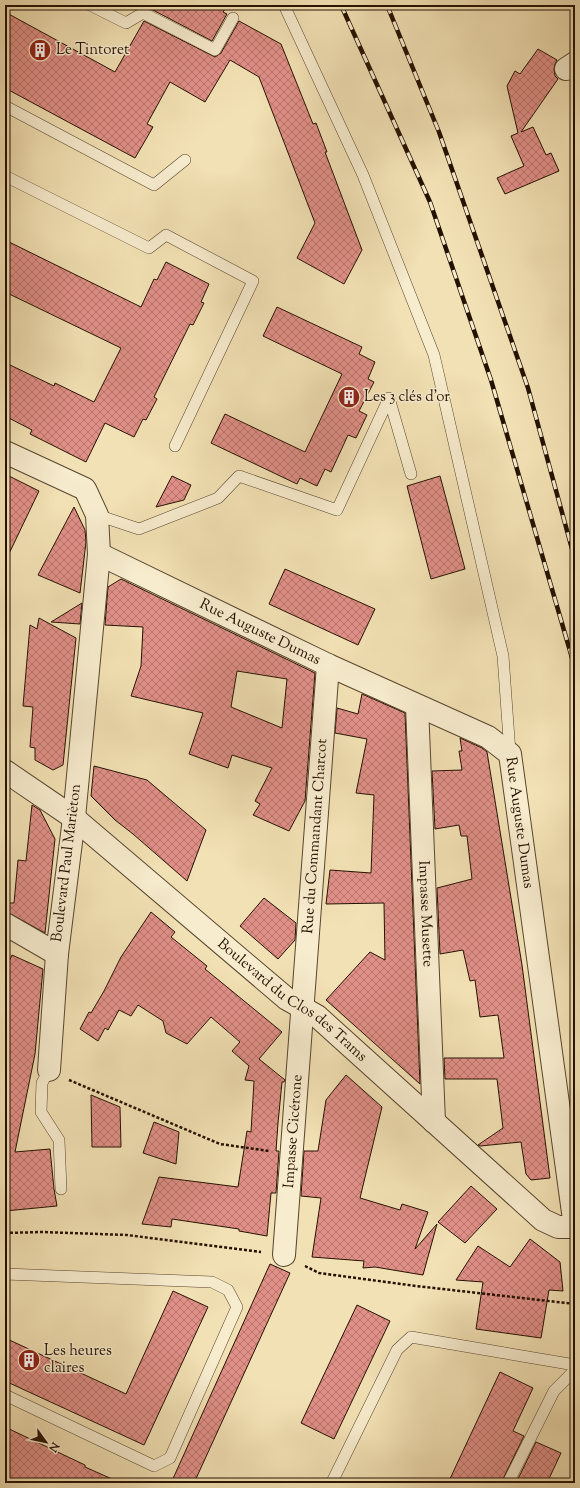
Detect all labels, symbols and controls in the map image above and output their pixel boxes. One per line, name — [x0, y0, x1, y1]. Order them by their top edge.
building icon: Le Tintoret — [27, 37, 53, 63]
place label: Le Tintoret — [56, 40, 129, 61]
building icon: Les 3 clés d'or — [336, 384, 362, 410]
place label: Les 3 clés d'or — [364, 387, 450, 408]
street label: Rue Auguste Dumas — [196, 594, 324, 670]
street label: Rue du Commandant Charcot — [297, 738, 333, 934]
street label: Rue Auguste Dumas — [500, 756, 539, 890]
street label: Boulevard Paul Marièton — [47, 783, 87, 943]
street label: Impasse Musette — [413, 860, 438, 968]
street label: Boulevard du Clos des Trams — [213, 934, 372, 1067]
street label: Impasse Cicérone — [279, 1074, 308, 1189]
place label: Les heures claires — [44, 1341, 112, 1379]
building icon: Les heures claires — [16, 1347, 42, 1373]
north arrow — [26, 1422, 66, 1462]
text: N — [44, 1438, 63, 1455]

